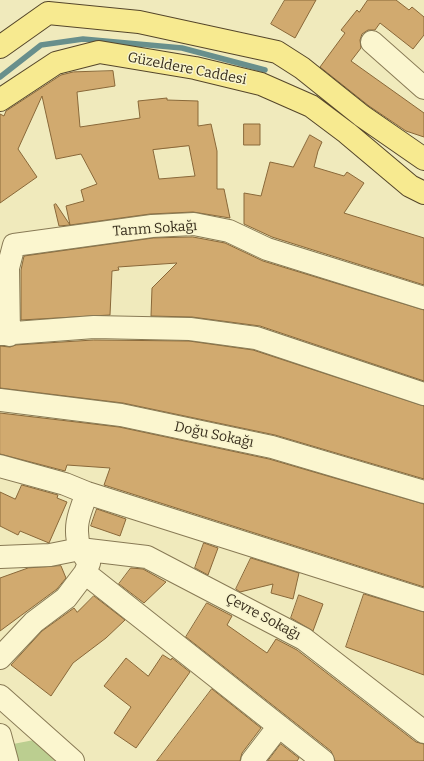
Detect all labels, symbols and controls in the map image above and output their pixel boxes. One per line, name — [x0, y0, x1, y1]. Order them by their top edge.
street label: Güzeldere Caddesi — [126, 49, 248, 89]
street label: Tarım Sokağı — [112, 218, 198, 240]
street label: Doğu Sokağı — [173, 418, 255, 452]
street label: Çevre Sokağı — [222, 590, 304, 644]

